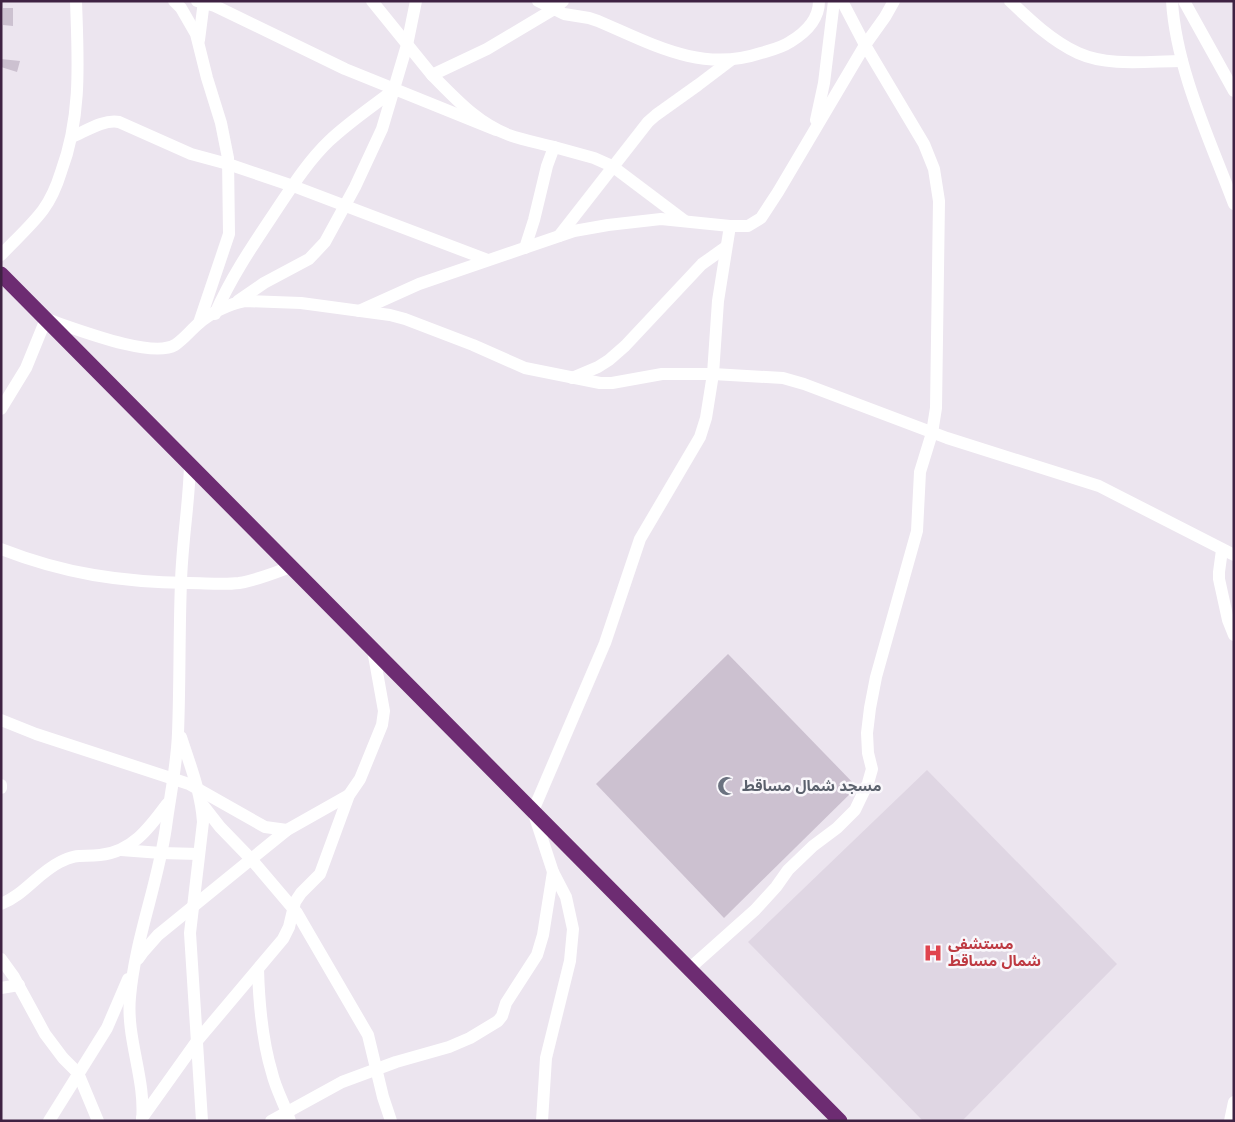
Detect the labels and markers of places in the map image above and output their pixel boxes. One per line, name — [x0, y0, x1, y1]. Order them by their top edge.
mosque icon: مسجد شمال مساقط — [716, 775, 738, 797]
place label: مسجد شمال مساقط — [742, 776, 882, 795]
place label: مستشفى شمال مساقط — [948, 934, 1041, 970]
hospital icon: مستشفى شمال مساقط — [922, 942, 944, 964]

